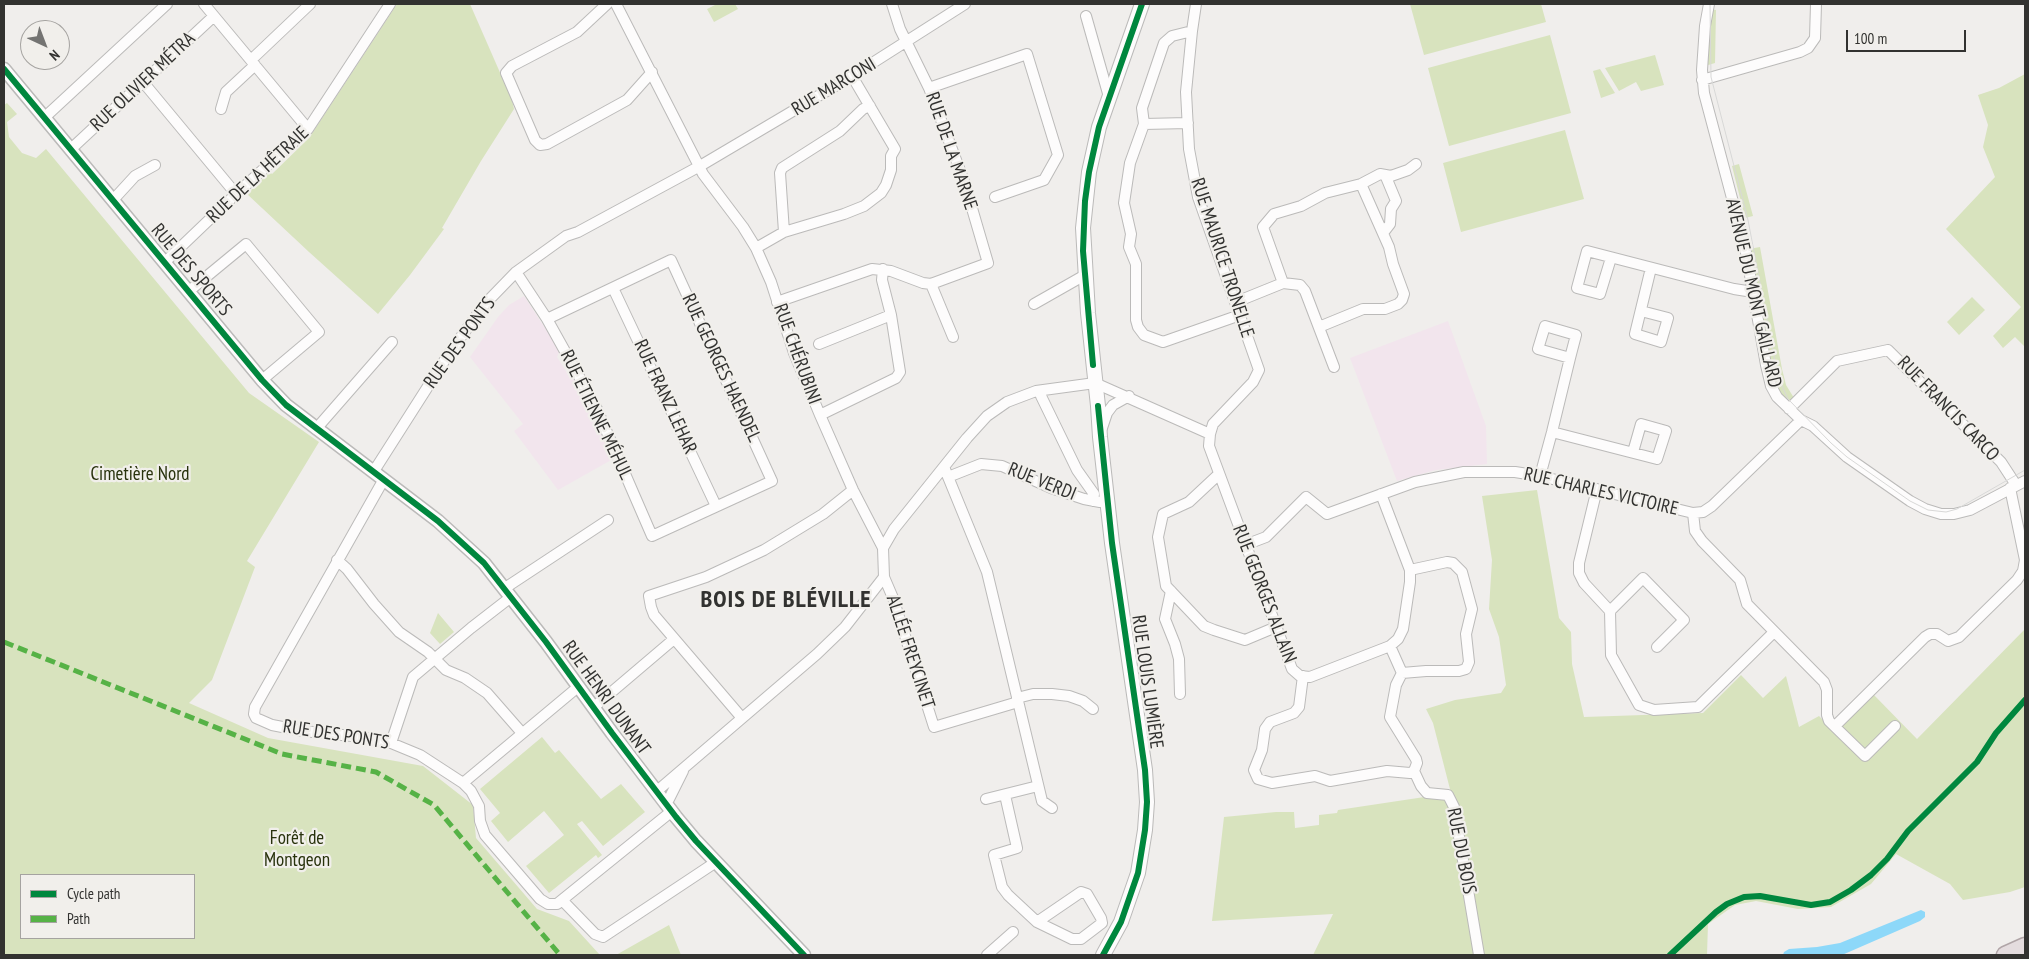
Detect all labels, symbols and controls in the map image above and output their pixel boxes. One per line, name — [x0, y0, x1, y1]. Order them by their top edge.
north arrow — [20, 20, 70, 70]
scale bar — [1849, 20, 1969, 52]
street label: RUE OLIVIER MÉTRA — [86, 28, 200, 136]
text: 100 m — [1854, 29, 1887, 48]
text: N — [46, 46, 63, 64]
street label: RUE MARCONI — [788, 53, 880, 121]
street label: RUE DE LA MARNE — [920, 89, 982, 213]
street label: RUE DE LA HÊTRAIE — [202, 122, 314, 228]
street label: RUE MAURICE TRONELLE — [1185, 175, 1259, 341]
street label: AVENUE DU MONT GAILLARD — [1720, 196, 1786, 390]
street label: RUE DES SPORTS — [146, 219, 236, 321]
street label: RUE GEORGES HAENDEL — [677, 290, 765, 446]
street label: RUE DES PONTS — [419, 293, 501, 393]
street label: RUE CHÉRUBINI — [768, 301, 826, 407]
street label: RUE FRANZ LEHAR — [629, 336, 701, 458]
street label: RUE ÉTIENNE MÉHUL — [555, 347, 637, 483]
street label: RUE FRANCIS CARCO — [1892, 352, 2004, 466]
street label: RUE VERDI — [1005, 458, 1079, 506]
street label: RUE CHARLES VICTOIRE — [1522, 463, 1680, 521]
park label: Cimetière Nord — [90, 464, 190, 486]
street label: RUE GEORGES ALLAIN — [1227, 522, 1301, 666]
district label: BOIS DE BLÉVILLE — [699, 586, 873, 614]
street label: ALLÉE FREYCINET — [881, 592, 939, 712]
street label: RUE LOUIS LUMIÈRE — [1126, 614, 1168, 750]
street label: RUE HENRI DUNANT — [557, 637, 655, 759]
street label: RUE DES PONTS — [281, 715, 391, 755]
street label: RUE DU BOIS — [1442, 806, 1480, 896]
park label: Forêt de Montgeon — [264, 828, 330, 872]
legend — [20, 874, 195, 939]
text: Cycle path — [67, 884, 120, 903]
text: Path — [67, 909, 90, 928]

